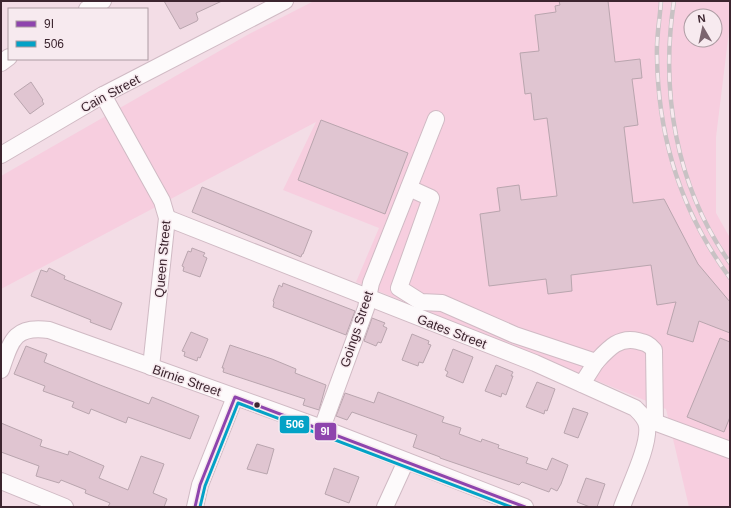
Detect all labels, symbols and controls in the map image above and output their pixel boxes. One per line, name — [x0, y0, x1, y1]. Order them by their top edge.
legend — [8, 8, 148, 60]
north arrow — [683, 8, 723, 48]
text: N — [697, 12, 706, 25]
text: 9I — [44, 17, 54, 31]
text: 506 — [44, 37, 64, 51]
street label: Cain Street — [78, 71, 143, 115]
street label: Queen Street — [152, 219, 173, 298]
street label: Goings Street — [337, 289, 376, 369]
street label: Gates Street — [415, 311, 489, 352]
street label: Birnie Street — [151, 362, 223, 399]
unlabelled marker — [252, 400, 262, 410]
line badge: 506 — [279, 415, 310, 434]
text: 506 — [286, 418, 304, 430]
line badge: 9I — [314, 422, 337, 441]
text: 9I — [320, 425, 330, 437]

